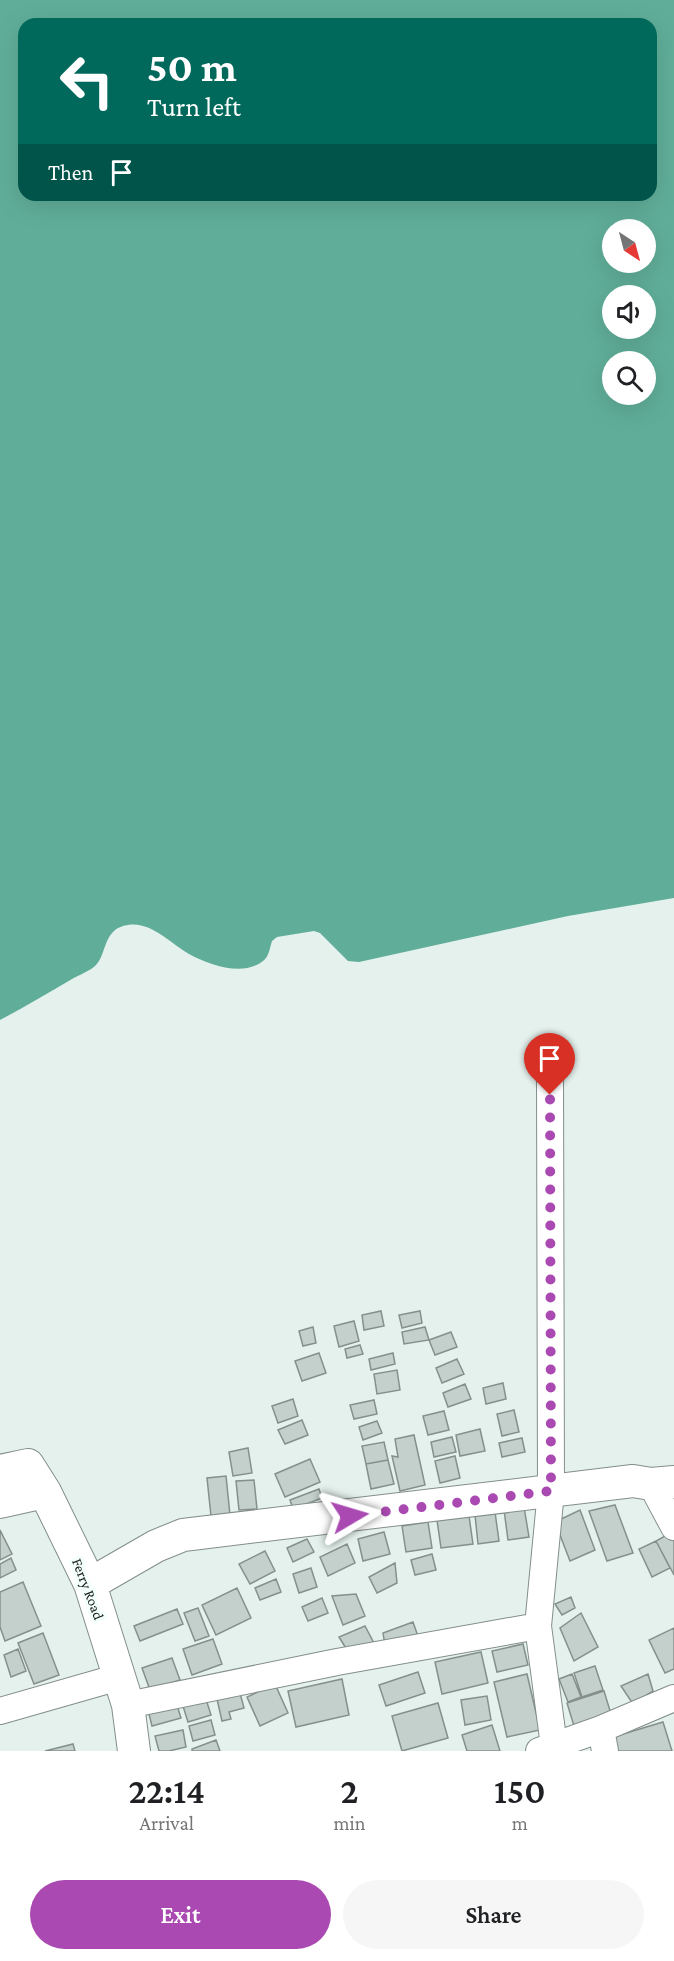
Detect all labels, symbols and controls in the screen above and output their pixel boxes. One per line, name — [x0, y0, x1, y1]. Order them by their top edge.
icon: left — [48, 42, 126, 120]
text: 50 m — [147, 43, 237, 90]
text: Turn left — [147, 92, 241, 122]
icon: arrive — [105, 156, 138, 189]
text: Then — [48, 160, 93, 185]
north arrow — [602, 219, 656, 273]
map controls — [602, 219, 656, 405]
button: sound — [602, 285, 656, 339]
button: search — [602, 351, 656, 405]
pin — [524, 1033, 575, 1095]
icon: arrive — [533, 1042, 566, 1075]
position arrow — [318, 1484, 382, 1548]
street label: Ferry Road — [68, 1556, 107, 1622]
text: 22:14 — [128, 1771, 205, 1811]
text: 2 — [341, 1771, 358, 1811]
text: 150 — [494, 1771, 546, 1811]
text: Arrival — [140, 1812, 194, 1834]
text: min — [334, 1812, 366, 1834]
text: m — [512, 1812, 528, 1834]
button: Exit — [30, 1880, 331, 1949]
button: Share — [343, 1880, 644, 1949]

